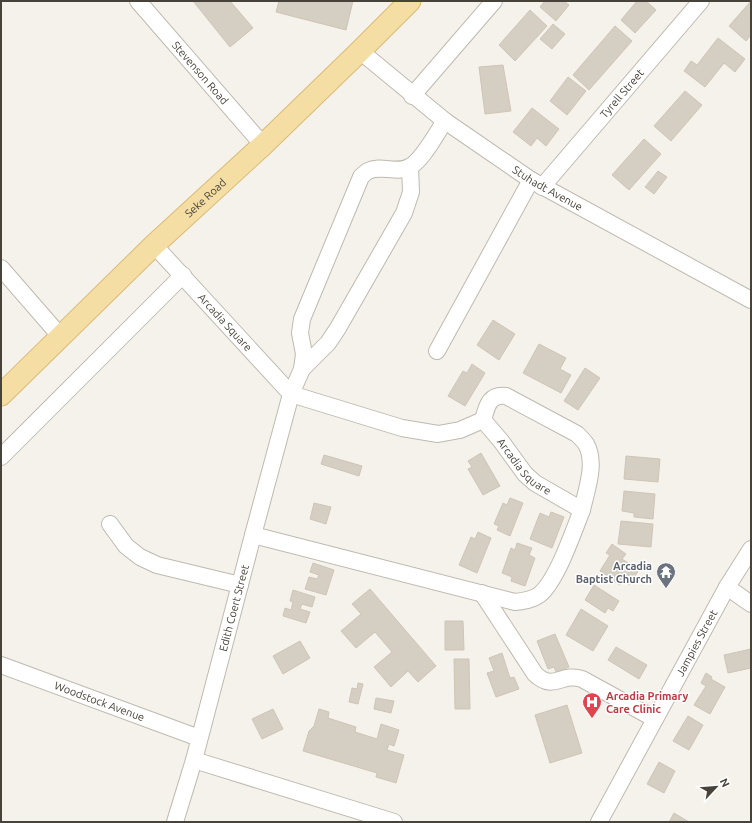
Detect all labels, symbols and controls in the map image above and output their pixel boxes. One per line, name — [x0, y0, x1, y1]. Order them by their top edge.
street label: Stevenson Road — [170, 39, 231, 107]
street label: Tyrell Street — [598, 66, 647, 120]
street label: Stuhadt Avenue — [510, 163, 585, 213]
street label: Seke Road — [182, 176, 228, 220]
street label: Arcadia Square — [196, 291, 254, 354]
street label: Arcadia Square — [495, 436, 553, 497]
place label: Arcadia Baptist Church — [576, 560, 652, 585]
temple icon: Arcadia Baptist Church — [655, 561, 677, 589]
street label: Edith Coert Street — [217, 563, 251, 653]
street label: Jampies Street — [674, 607, 720, 678]
street label: Woodstock Avenue — [53, 679, 146, 723]
place label: Arcadia Primary Care Clinic — [606, 690, 688, 715]
hospital icon: Arcadia Primary Care Clinic — [581, 691, 603, 719]
north arrow — [696, 767, 736, 807]
text: N — [718, 776, 732, 789]

